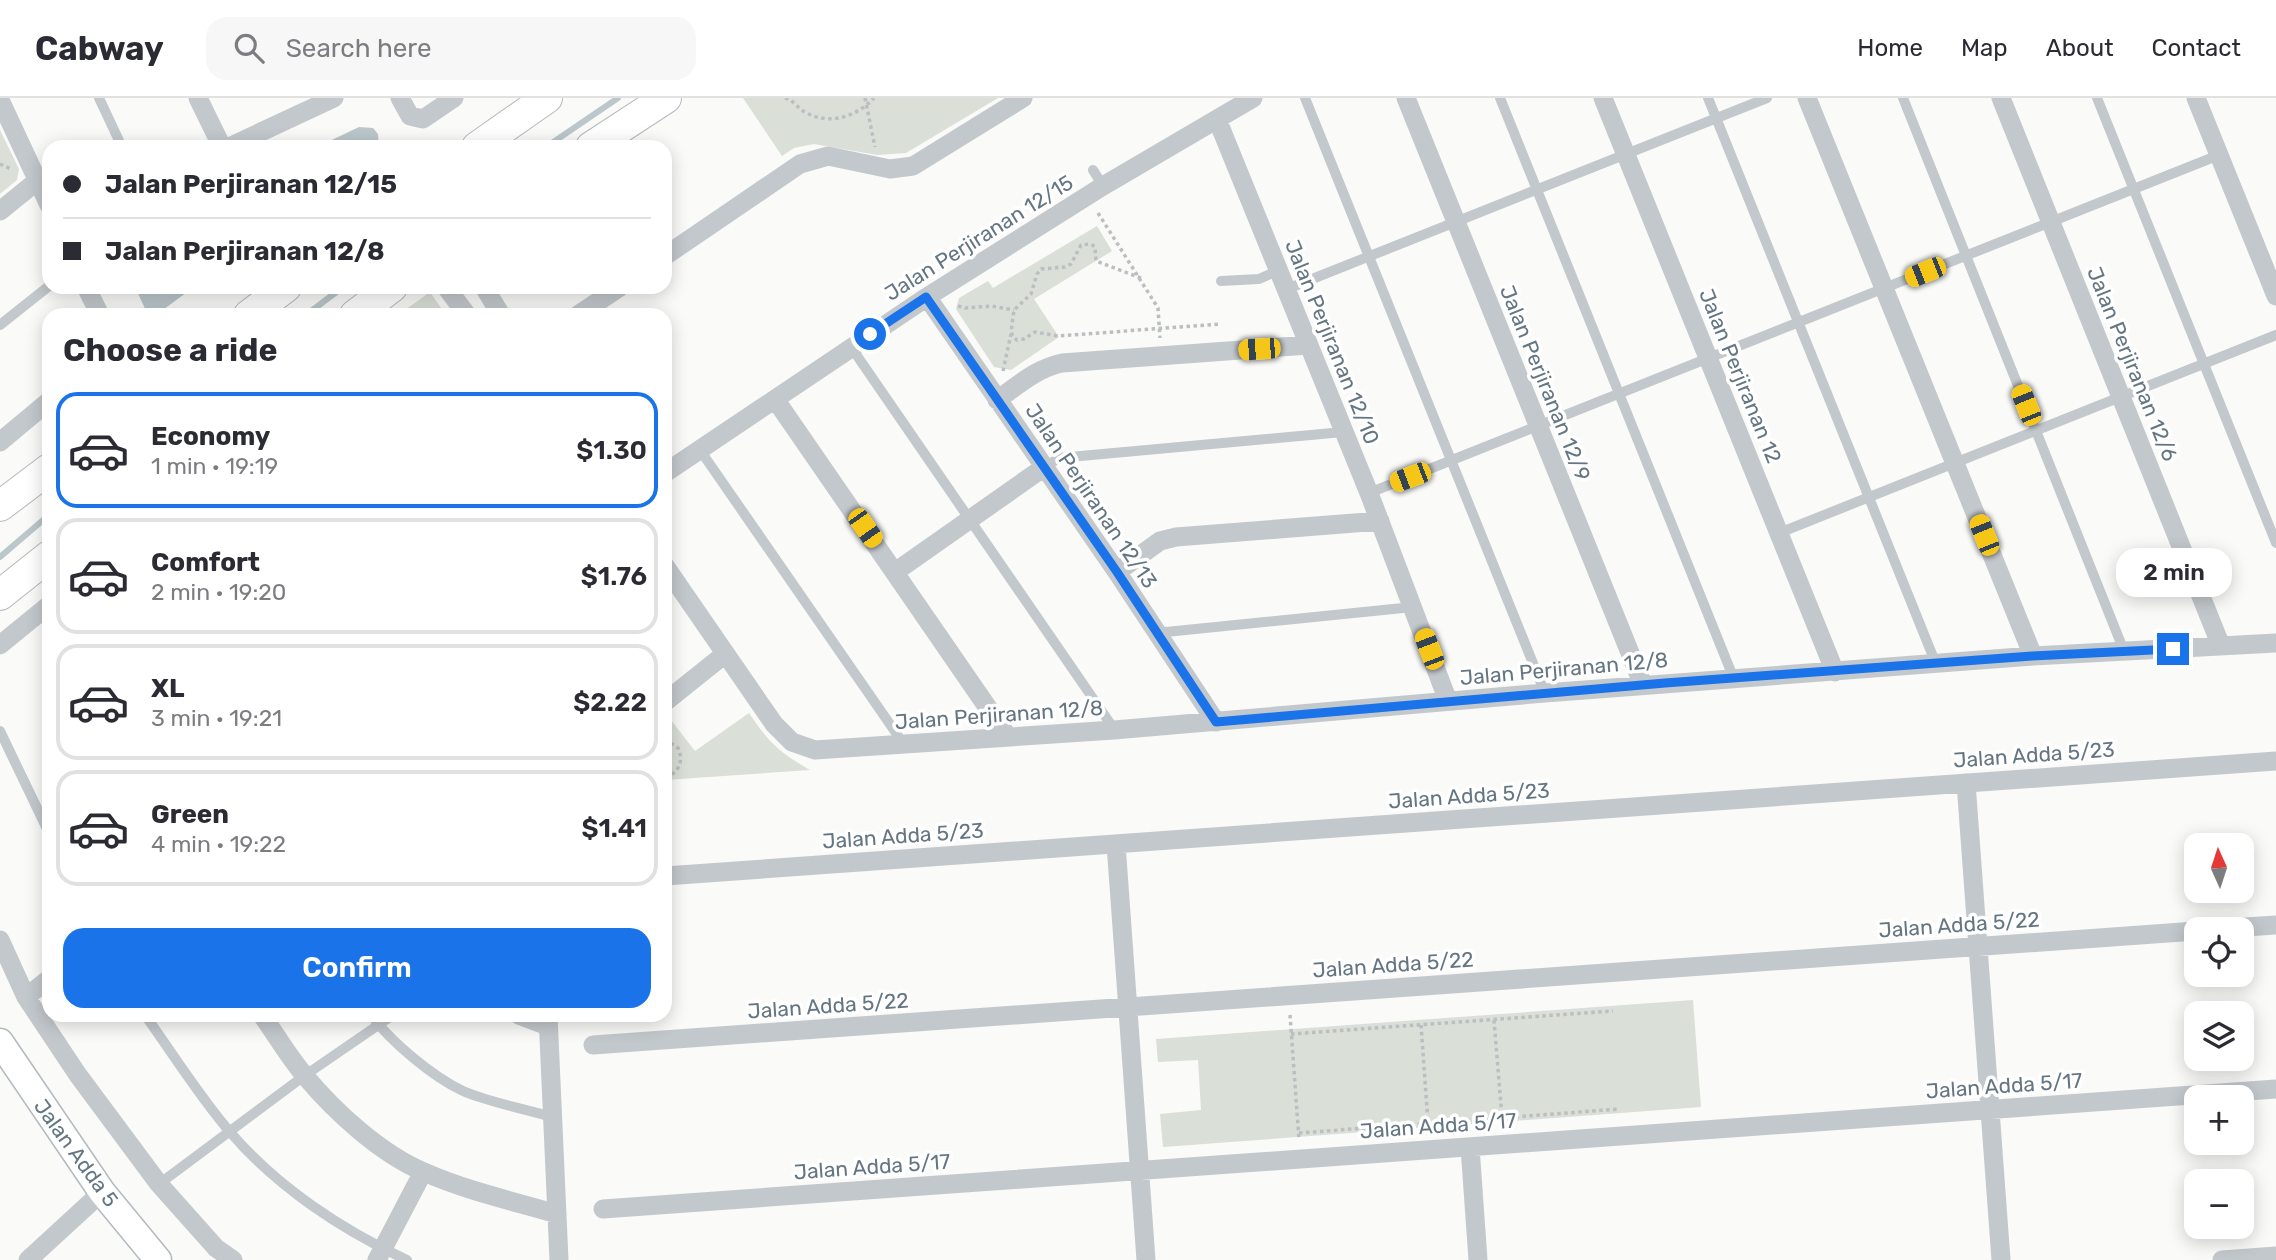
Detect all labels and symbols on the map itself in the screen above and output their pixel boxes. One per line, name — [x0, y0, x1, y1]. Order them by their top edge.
street label: Jalan Perjiranan 12/15 — [880, 169, 1077, 306]
street label: Jalan Perjiranan 12/10 — [1280, 236, 1385, 448]
car — [1902, 254, 1949, 290]
street label: Jalan Perjiranan 12/6 — [2082, 263, 2183, 465]
street label: Jalan Perjiranan 12/9 — [1495, 282, 1596, 484]
street label: Jalan Perjiranan 12 — [1694, 285, 1787, 467]
route start — [854, 318, 886, 350]
car — [1238, 337, 1281, 361]
car — [2009, 382, 2044, 428]
street label: Jalan Perjiranan 12/13 — [1020, 399, 1163, 593]
car — [1387, 460, 1434, 494]
car — [845, 505, 886, 551]
car — [1967, 512, 2002, 558]
callout: 2 min — [2115, 547, 2231, 596]
car — [1412, 626, 1447, 672]
route end — [2157, 633, 2189, 665]
street label: Jalan Perjiranan 12/8 — [1459, 647, 1669, 690]
street label: Jalan Perjiranan 12/8 — [894, 695, 1104, 734]
street label: Jalan Adda 5/23 — [1952, 736, 2115, 773]
street label: Jalan Adda 5/23 — [1387, 777, 1550, 814]
street label: Jalan Adda 5/23 — [821, 817, 984, 854]
north arrow — [2184, 833, 2254, 903]
street label: Jalan Adda 5/22 — [1878, 906, 2040, 943]
street label: Jalan Adda 5/22 — [1312, 946, 1474, 983]
street label: Jalan Adda 5/22 — [747, 987, 909, 1024]
street label: Jalan Adda 5/17 — [1925, 1068, 2083, 1103]
street label: Jalan Adda 5 — [29, 1094, 124, 1211]
street label: Jalan Adda 5/17 — [1359, 1108, 1517, 1143]
street label: Jalan Adda 5/17 — [793, 1149, 951, 1184]

